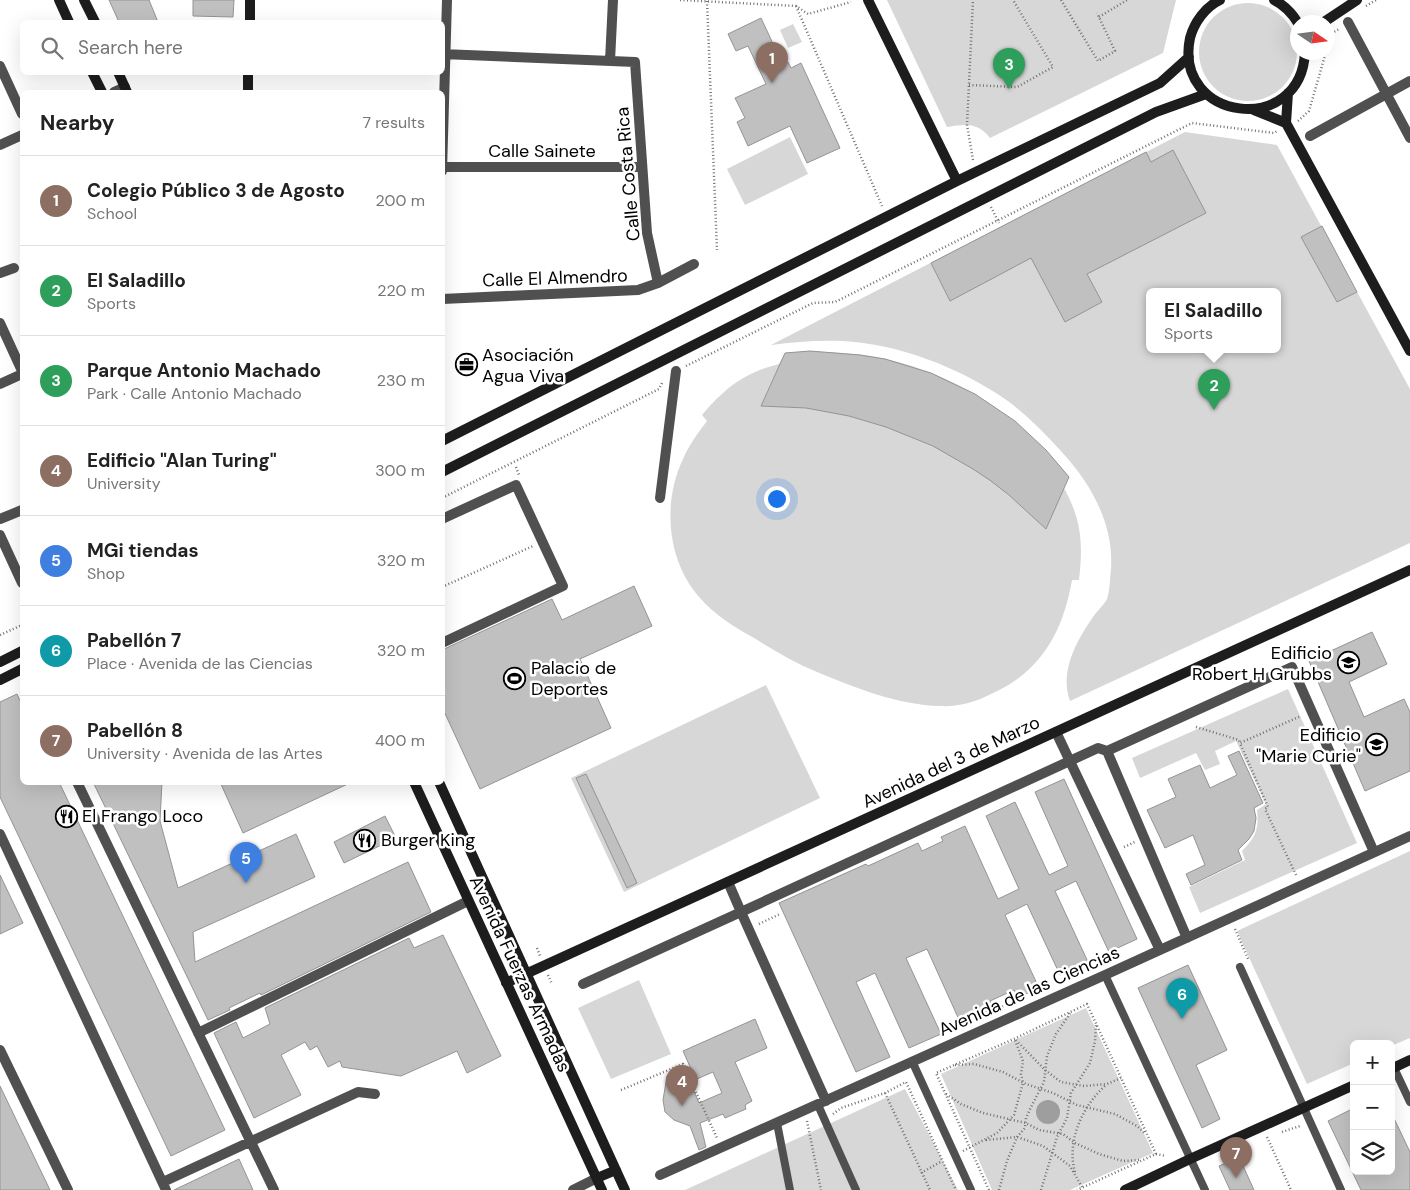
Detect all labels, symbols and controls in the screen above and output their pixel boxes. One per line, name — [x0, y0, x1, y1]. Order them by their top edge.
north arrow — [1290, 15, 1335, 60]
search box — [20, 20, 445, 75]
icon: search — [38, 34, 66, 62]
text: Search here — [78, 35, 183, 60]
pin: 1 — [756, 42, 788, 83]
pin: 3 — [993, 48, 1025, 89]
street label: Calle Costa Rica — [610, 106, 646, 242]
text: Nearby — [40, 109, 114, 137]
text: 7 results — [362, 112, 425, 133]
street label: Calle Sainete — [488, 139, 596, 163]
text: Colegio Público 3 de Agosto — [87, 178, 345, 203]
text: 1 — [53, 190, 59, 211]
text: 200 m — [376, 190, 425, 211]
text: School — [87, 203, 137, 224]
street label: Calle El Almendro — [482, 263, 628, 293]
text: El Saladillo — [87, 268, 186, 293]
text: 2 — [51, 280, 61, 301]
text: 220 m — [377, 280, 425, 301]
popup — [1146, 288, 1281, 353]
text: Sports — [87, 293, 136, 314]
text: El Saladillo — [1164, 298, 1263, 323]
text: Sports — [1164, 323, 1213, 344]
place label: Asociación Agua Viva — [482, 343, 574, 388]
office icon: Asociación Agua Viva — [454, 353, 478, 377]
text: Parque Antonio Machado — [87, 358, 321, 383]
pin: 2 — [1198, 369, 1230, 410]
text: 3 — [51, 370, 61, 391]
text: 230 m — [377, 370, 425, 391]
text: Park · Calle Antonio Machado — [87, 383, 302, 404]
text: Edificio "Alan Turing" — [87, 448, 277, 473]
text: 4 — [51, 460, 61, 481]
text: 300 m — [375, 460, 425, 481]
text: University — [87, 473, 161, 494]
your location — [764, 486, 790, 512]
text: MGi tiendas — [87, 538, 199, 563]
text: 5 — [51, 550, 61, 571]
text: 320 m — [377, 550, 425, 571]
text: Shop — [87, 563, 125, 584]
text: Pabellón 7 — [87, 628, 181, 653]
text: 6 — [51, 640, 61, 661]
text: 320 m — [377, 640, 425, 661]
place label: Edificio Robert H Grubbs — [1192, 641, 1332, 686]
school or university icon: Edificio Robert H Grubbs — [1336, 651, 1360, 675]
text: Place · Avenida de las Ciencias — [87, 653, 313, 674]
place label: Palacio de Deportes — [531, 656, 616, 701]
sports icon: Palacio de Deportes — [503, 666, 527, 690]
street label: Avenida del 3 de Marzo — [858, 710, 1044, 814]
text: Pabellón 8 — [87, 718, 183, 743]
place label: Edificio "Marie Curie" — [1256, 723, 1361, 768]
text: 7 — [52, 730, 60, 751]
text: 400 m — [375, 730, 425, 751]
school or university icon: Edificio "Marie Curie" — [1365, 733, 1389, 757]
text: University · Avenida de las Artes — [87, 743, 323, 764]
restaurant icon: El Frango Loco — [54, 804, 78, 828]
place label: El Frango Loco — [82, 804, 203, 828]
restaurant icon: Burger King — [353, 828, 377, 852]
place label: Burger King — [381, 828, 475, 852]
pin: 5 — [230, 842, 262, 883]
street label: Avenida Fuerzas Armadas — [464, 872, 576, 1076]
street label: Avenida de las Ciencias — [935, 940, 1123, 1042]
pin: 6 — [1166, 978, 1198, 1019]
map controls — [1350, 1040, 1395, 1175]
button: + — [1350, 1040, 1395, 1085]
pin: 4 — [666, 1065, 698, 1106]
button: − — [1350, 1085, 1395, 1130]
button: layers — [1350, 1130, 1395, 1175]
pin: 7 — [1220, 1137, 1252, 1178]

